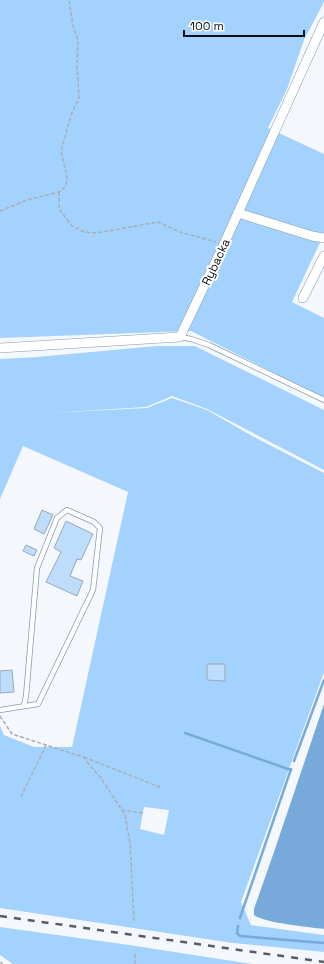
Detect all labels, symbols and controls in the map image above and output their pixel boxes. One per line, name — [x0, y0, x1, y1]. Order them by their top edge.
scale bar — [184, 12, 304, 38]
text: 100 m — [190, 18, 224, 34]
street label: Rybacka — [198, 236, 234, 288]

